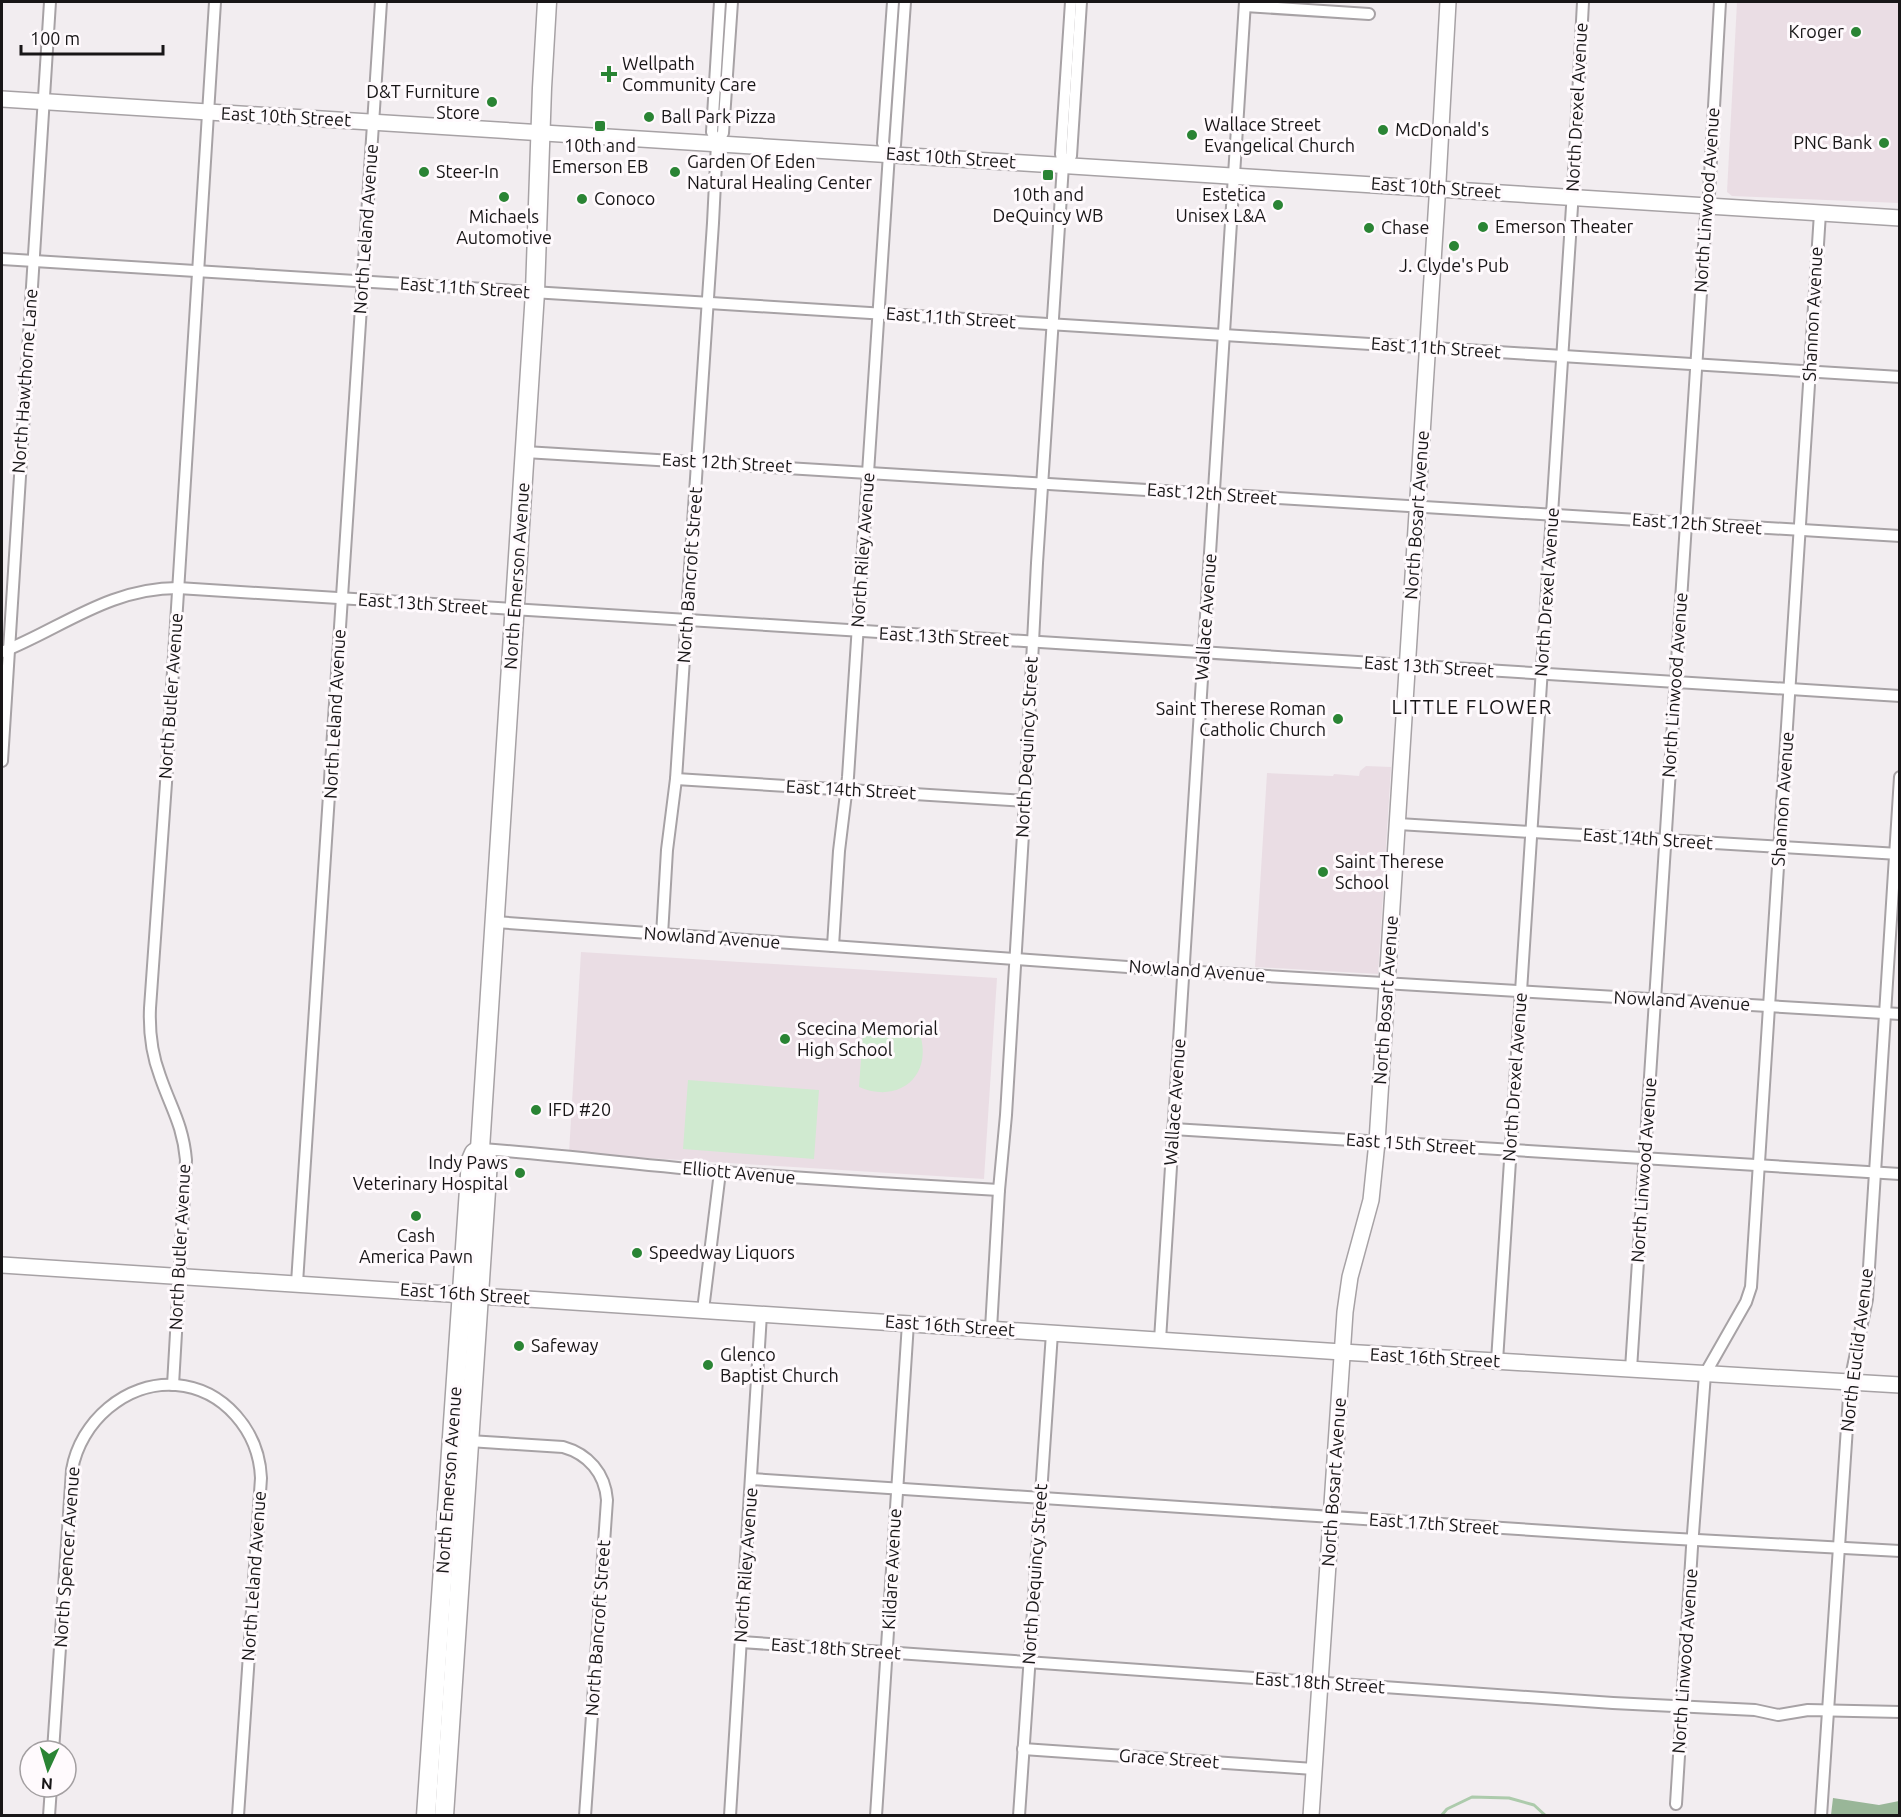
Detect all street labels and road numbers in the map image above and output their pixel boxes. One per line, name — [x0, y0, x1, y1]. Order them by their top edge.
street label: North Drexel Avenue — [1562, 22, 1590, 192]
street label: East 10th Street — [220, 103, 352, 129]
street label: North Linwood Avenue — [1690, 107, 1722, 293]
street label: East 10th Street — [885, 142, 1017, 172]
street label: North Leland Avenue — [349, 143, 381, 315]
street label: East 10th Street — [1370, 172, 1502, 202]
street label: Shannon Avenue — [1798, 246, 1826, 382]
street label: East 11th Street — [399, 272, 531, 302]
street label: North Hawthorne Lane — [8, 288, 40, 474]
street label: East 11th Street — [885, 302, 1017, 332]
street label: East 11th Street — [1370, 332, 1502, 362]
street label: North Bosart Avenue — [1400, 430, 1432, 600]
street label: East 12th Street — [661, 449, 793, 475]
street label: North Riley Avenue — [847, 472, 877, 628]
street label: East 12th Street — [1146, 478, 1278, 508]
street label: North Emerson Avenue — [499, 482, 533, 670]
street label: North Bancroft Street — [673, 486, 705, 664]
street label: North Drexel Avenue — [1530, 507, 1562, 677]
street label: East 12th Street — [1631, 508, 1763, 538]
street label: Wallace Avenue — [1191, 553, 1219, 681]
street label: East 13th Street — [357, 588, 489, 618]
street label: North Linwood Avenue — [1658, 592, 1690, 778]
street label: North Butler Avenue — [154, 612, 186, 780]
street label: East 13th Street — [878, 623, 1010, 649]
street label: North Leland Avenue — [320, 628, 348, 800]
street label: East 13th Street — [1363, 651, 1495, 681]
street label: North Dequincy Street — [1011, 656, 1041, 838]
street label: Shannon Avenue — [1767, 731, 1797, 867]
street label: East 14th Street — [785, 776, 917, 802]
street label: East 14th Street — [1582, 823, 1714, 853]
street label: North Bosart Avenue — [1369, 915, 1401, 1085]
street label: Nowland Avenue — [643, 922, 781, 952]
street label: Nowland Avenue — [1128, 955, 1266, 985]
street label: Nowland Avenue — [1613, 986, 1751, 1014]
street label: North Drexel Avenue — [1498, 992, 1530, 1162]
street label: Wallace Avenue — [1160, 1038, 1188, 1166]
street label: North Linwood Avenue — [1627, 1077, 1659, 1263]
street label: East 15th Street — [1345, 1128, 1477, 1158]
street label: Elliott Avenue — [682, 1157, 796, 1187]
street label: North Butler Avenue — [165, 1163, 193, 1331]
street label: North Euclid Avenue — [1836, 1267, 1876, 1433]
street label: East 16th Street — [399, 1278, 531, 1308]
street label: East 16th Street — [884, 1310, 1016, 1340]
street label: East 16th Street — [1369, 1344, 1501, 1370]
street label: North Emerson Avenue — [431, 1386, 465, 1574]
street label: North Bosart Avenue — [1317, 1397, 1349, 1567]
street label: North Spencer Avenue — [50, 1466, 82, 1648]
street label: North Dequincy Street — [1018, 1483, 1050, 1665]
street label: North Riley Avenue — [730, 1487, 760, 1643]
street label: North Leland Avenue — [237, 1490, 269, 1662]
street label: Kildare Avenue — [878, 1508, 904, 1630]
street label: East 17th Street — [1368, 1508, 1500, 1538]
street label: North Bancroft Street — [581, 1539, 613, 1717]
street label: North Linwood Avenue — [1668, 1568, 1700, 1754]
street label: East 18th Street — [770, 1633, 902, 1663]
street label: East 18th Street — [1254, 1667, 1386, 1697]
street label: Grace Street — [1118, 1745, 1220, 1771]

